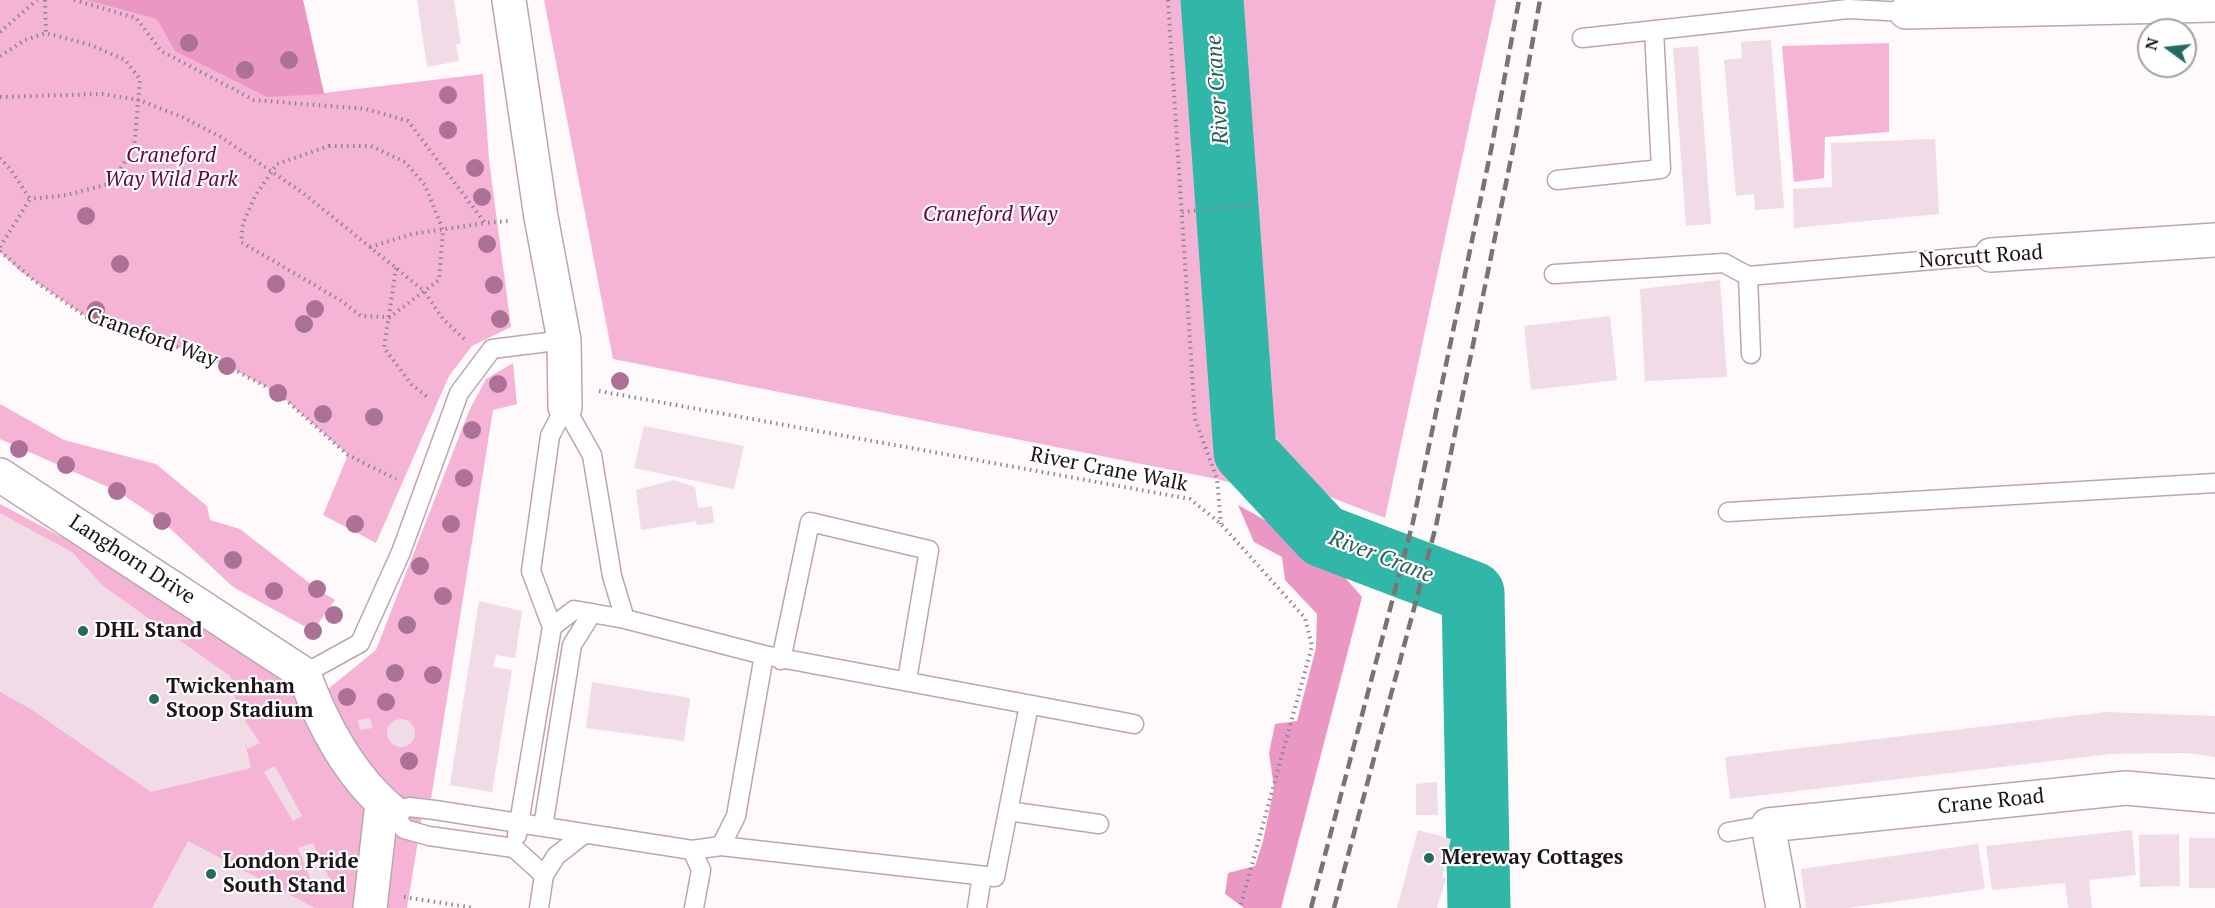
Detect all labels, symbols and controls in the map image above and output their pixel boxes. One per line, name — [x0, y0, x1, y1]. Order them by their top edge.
north arrow — [2137, 18, 2197, 78]
water label: River Crane — [1201, 34, 1235, 146]
text: N — [2139, 35, 2164, 53]
park label: Craneford Way Wild Park — [104, 143, 238, 193]
park label: Craneford Way — [923, 202, 1057, 228]
street label: Norcutt Road — [1918, 240, 2044, 274]
street label: Craneford Way — [83, 303, 221, 373]
street label: River Crane Walk — [1028, 442, 1190, 498]
street label: Langhorn Drive — [64, 510, 200, 610]
water label: River Crane — [1325, 525, 1437, 589]
place label: DHL Stand — [95, 618, 202, 644]
marker: DHL Stand — [76, 624, 90, 638]
place label: Twickenham Stoop Stadium — [166, 674, 313, 724]
marker: Twickenham Stoop Stadium — [147, 692, 161, 706]
street label: Crane Road — [1936, 784, 2046, 820]
place label: Mereway Cottages — [1441, 845, 1623, 871]
place label: London Pride South Stand — [223, 849, 359, 899]
marker: Mereway Cottages — [1422, 851, 1436, 865]
marker: London Pride South Stand — [204, 867, 218, 881]

